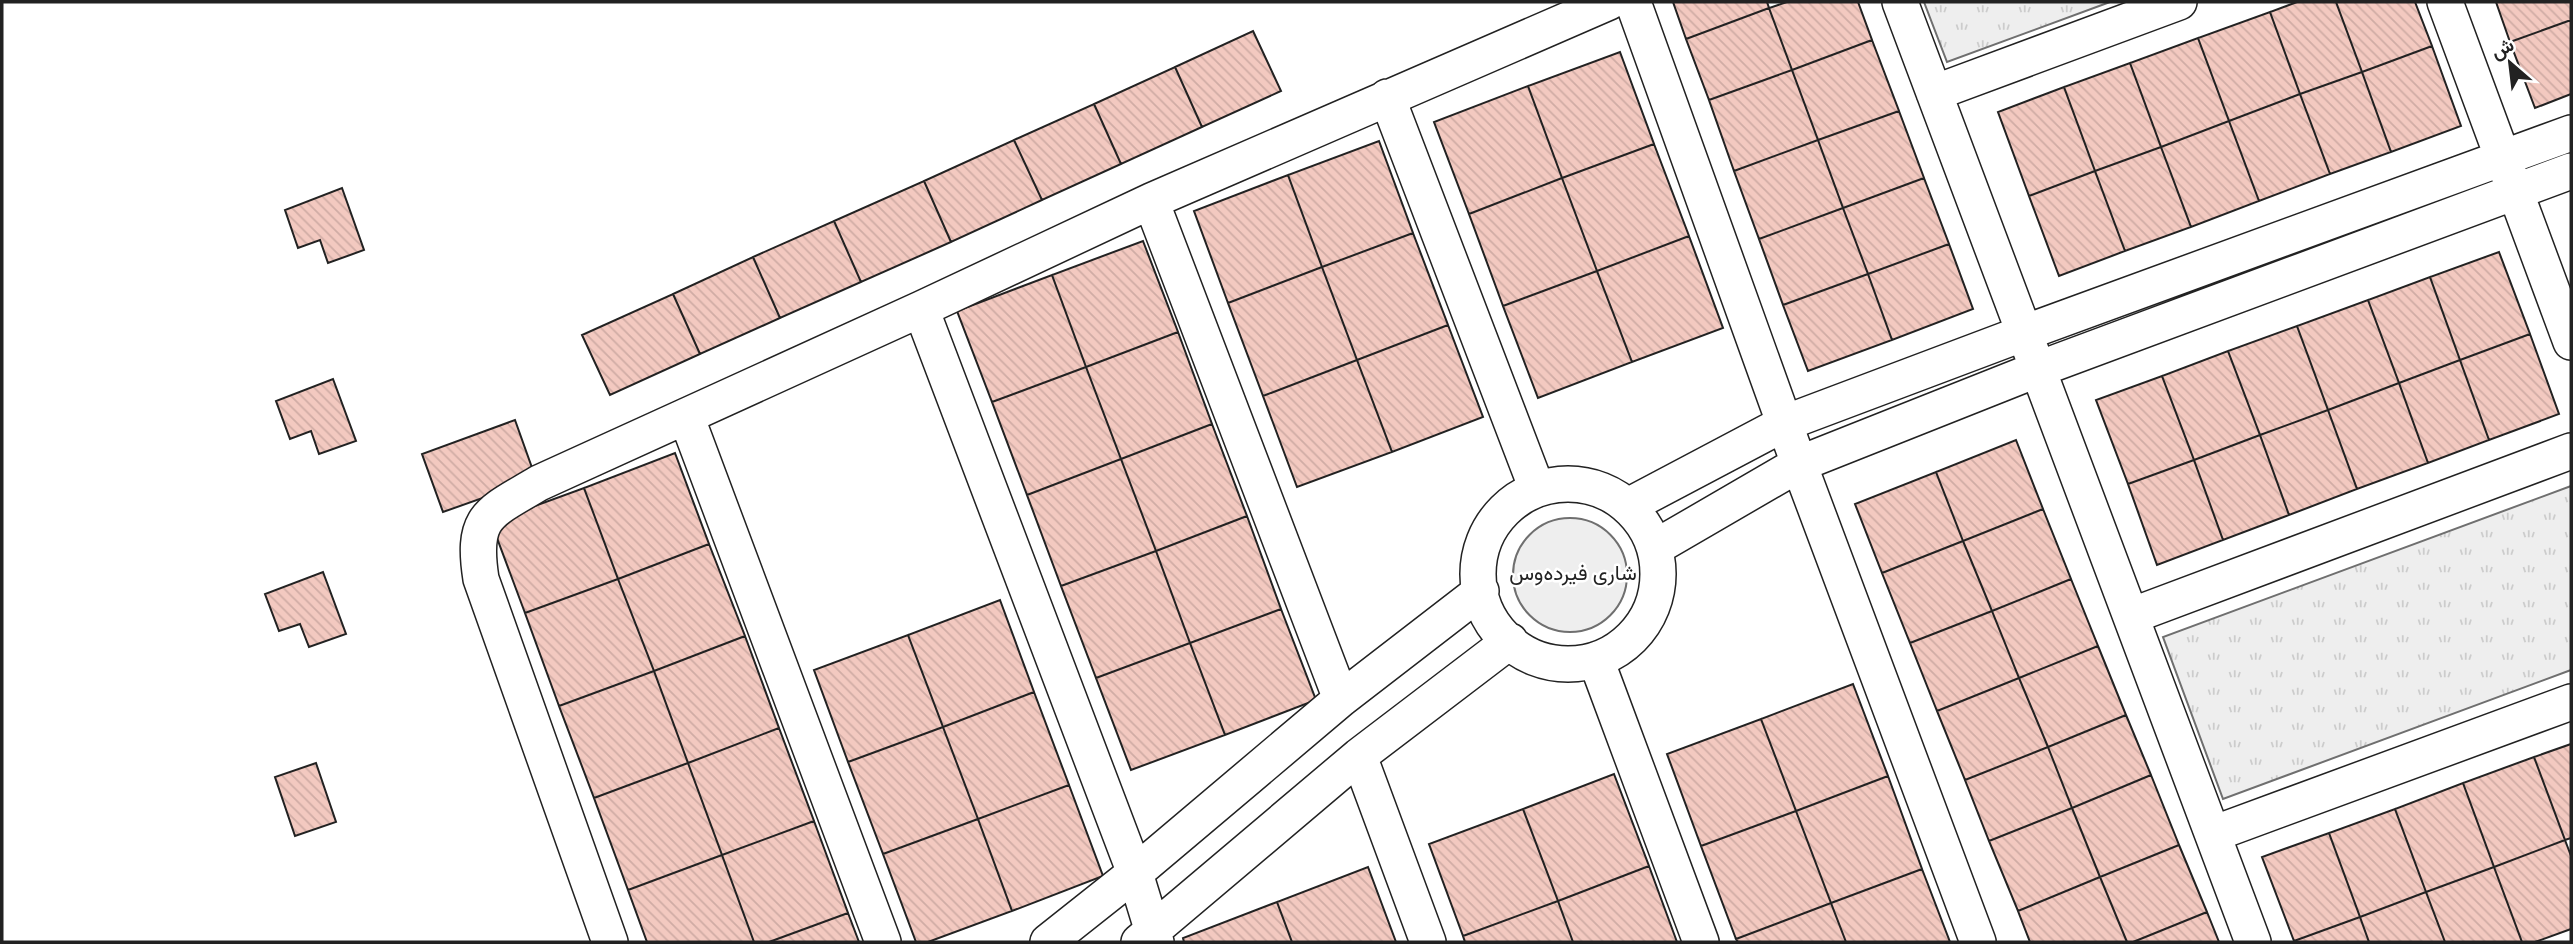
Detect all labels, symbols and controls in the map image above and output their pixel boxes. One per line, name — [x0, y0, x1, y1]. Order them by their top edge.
north arrow — [2475, 28, 2545, 98]
text: ش — [2486, 32, 2518, 64]
district label: شاری فیردەوس — [1509, 558, 1637, 586]

